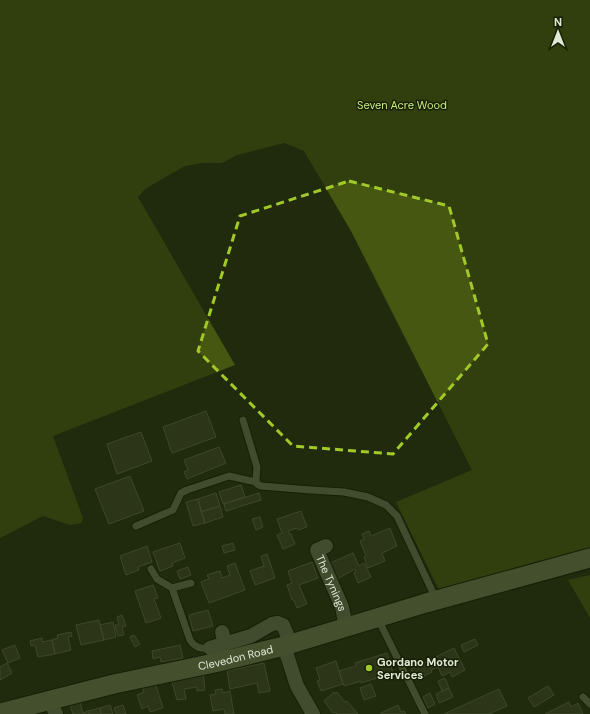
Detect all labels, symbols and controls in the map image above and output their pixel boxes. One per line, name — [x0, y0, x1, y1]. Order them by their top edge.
north arrow — [538, 12, 578, 52]
text: N — [554, 15, 562, 29]
park label: Seven Acre Wood — [357, 98, 447, 112]
street label: The Tynings — [313, 553, 350, 612]
street label: Clevedon Road — [197, 642, 274, 673]
place label: Gordano Motor Services — [377, 655, 459, 682]
marker: Gordano Motor Services — [364, 663, 374, 673]

